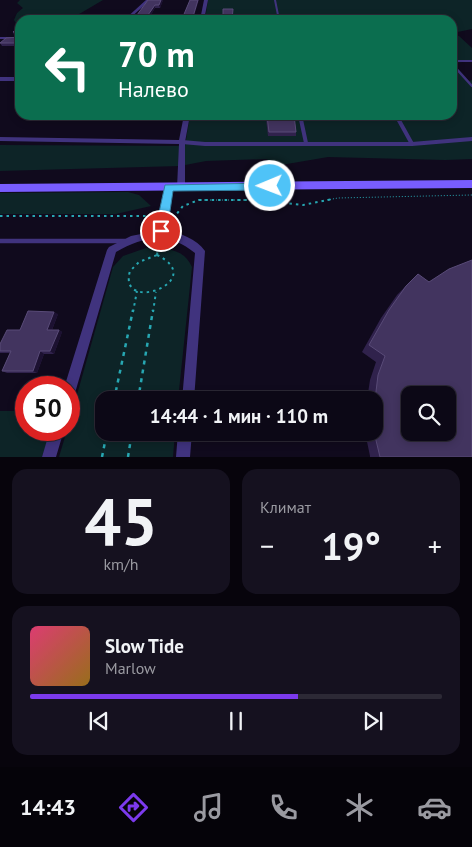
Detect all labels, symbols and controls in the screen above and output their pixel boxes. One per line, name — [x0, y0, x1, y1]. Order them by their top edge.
text: 70 m — [118, 31, 195, 77]
icon: left — [35, 35, 100, 100]
text: Налево — [118, 75, 189, 103]
position arrow — [243, 159, 295, 211]
pin — [140, 210, 182, 252]
icon: arrive — [147, 217, 175, 245]
speed limit sign: 50 — [15, 376, 80, 441]
map controls — [401, 386, 456, 441]
button: search — [401, 386, 456, 441]
text: 14:44 · 1 мин · 110 m — [150, 404, 328, 428]
text: 45 — [84, 479, 158, 563]
text: Климат — [260, 497, 311, 517]
text: 19° — [321, 521, 381, 570]
text: − — [260, 527, 274, 564]
text: + — [428, 527, 442, 564]
text: km/h — [103, 554, 139, 574]
text: Slow Tide — [105, 634, 184, 658]
text: Marlow — [105, 658, 156, 678]
icon: previous — [85, 707, 113, 735]
icon: pause — [222, 707, 250, 735]
icon: next — [359, 707, 387, 735]
icon: directions — [116, 790, 151, 825]
icon: music — [191, 790, 226, 825]
icon: phone — [266, 790, 301, 825]
icon: climate — [342, 790, 377, 825]
icon: car — [417, 790, 452, 825]
text: 14:43 — [20, 793, 76, 821]

